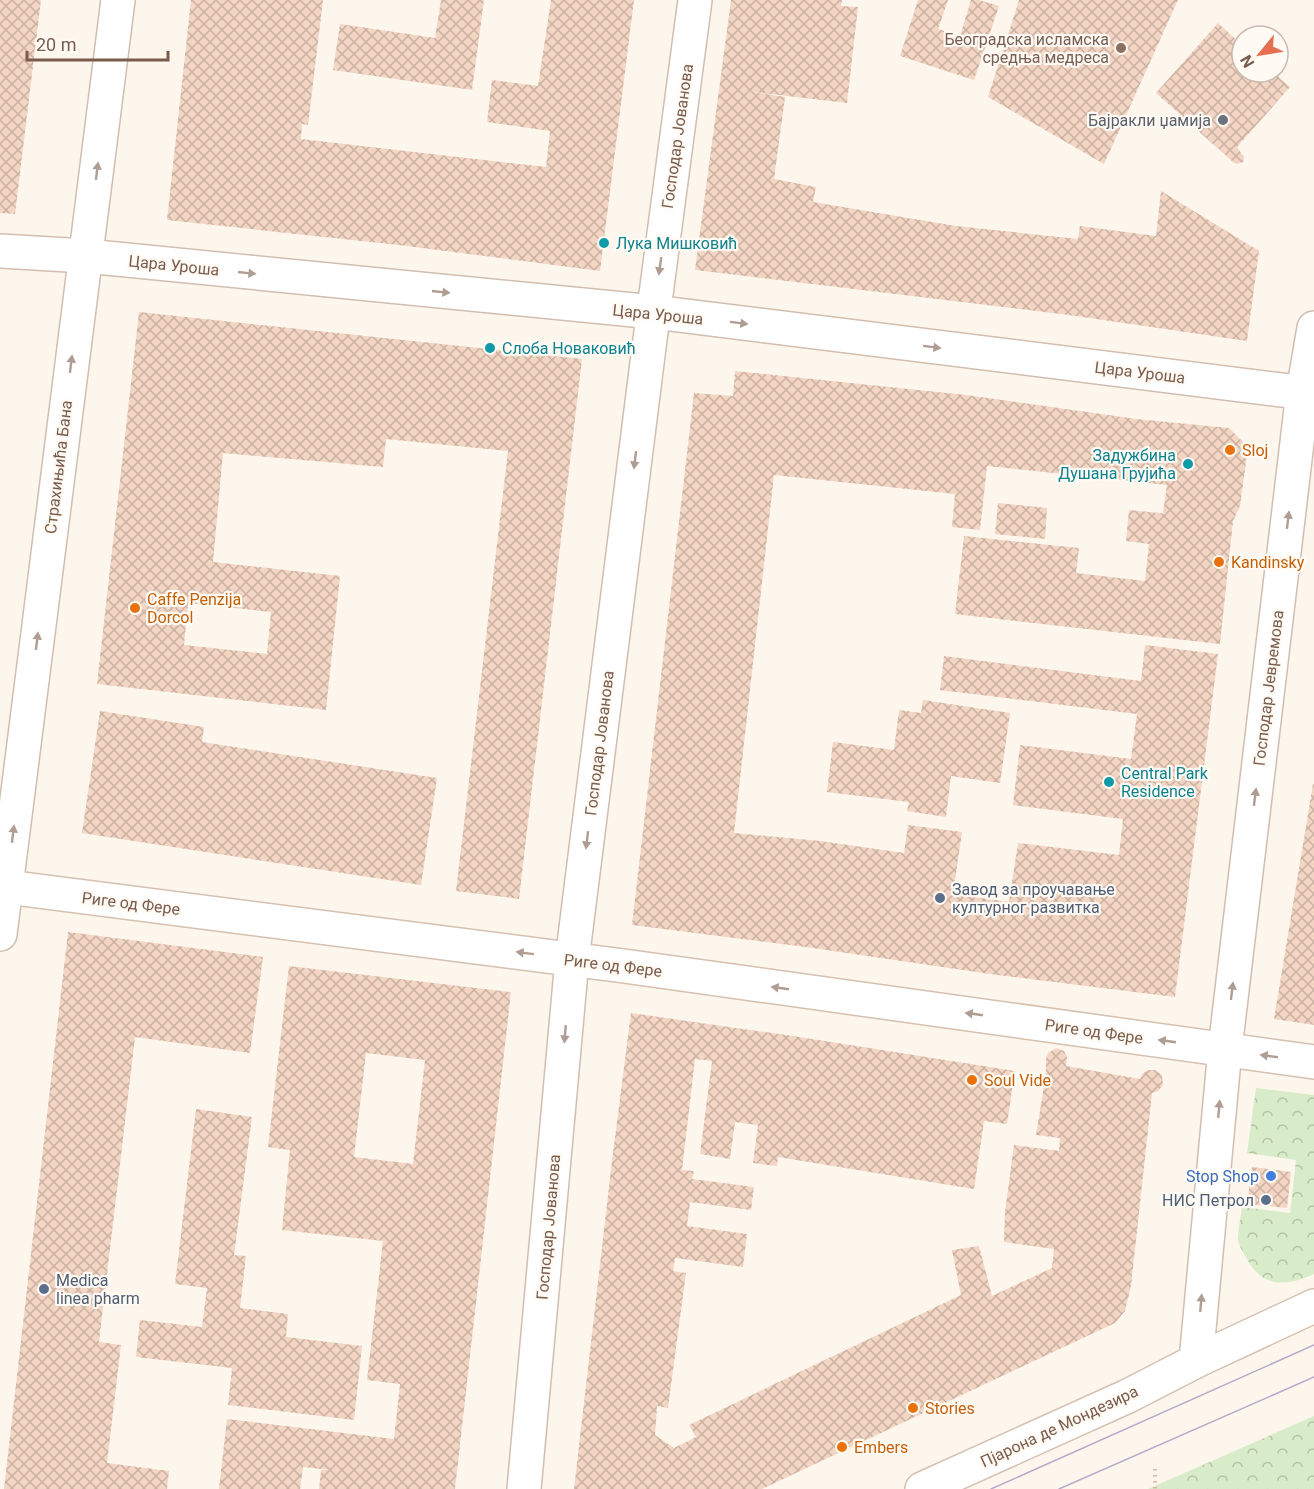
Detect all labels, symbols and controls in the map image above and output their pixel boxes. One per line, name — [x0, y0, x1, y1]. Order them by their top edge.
scale bar — [27, 24, 168, 62]
north arrow — [1230, 24, 1290, 84]
place label: Београдска исламска средња медреса — [944, 30, 1109, 67]
text: 20 m — [36, 34, 76, 55]
marker: Београдска исламска средња медреса — [1114, 41, 1128, 55]
text: N — [1236, 52, 1258, 71]
street label: Господар Јованова — [658, 62, 697, 210]
place label: Бајракли џамија — [1088, 111, 1211, 130]
marker: Бајракли џамија — [1216, 113, 1230, 127]
one-way arrow — [92, 161, 101, 180]
place label: Лука Мишковић — [616, 234, 737, 253]
marker: Лука Мишковић — [597, 236, 611, 250]
street label: Цара Уроша — [128, 251, 220, 280]
one-way arrow — [655, 257, 665, 276]
one-way arrow — [237, 268, 256, 278]
one-way arrow — [431, 287, 450, 297]
street label: Цара Уроша — [612, 300, 704, 329]
one-way arrow — [730, 318, 749, 328]
place label: Слоба Новаковић — [502, 339, 636, 358]
marker: Слоба Новаковић — [483, 341, 497, 355]
one-way arrow — [923, 342, 942, 352]
one-way arrow — [67, 354, 76, 373]
street label: Цара Уроша — [1094, 358, 1186, 387]
street label: Страхињића Бана — [41, 399, 76, 535]
place label: Sloj — [1242, 441, 1268, 460]
marker: Sloj — [1223, 443, 1237, 457]
place label: Задужбина Душана Грујића — [1058, 446, 1176, 483]
one-way arrow — [630, 450, 639, 469]
marker: Задужбина Душана Грујића — [1181, 457, 1195, 471]
one-way arrow — [1283, 511, 1293, 530]
place label: Kandinsky — [1231, 553, 1305, 572]
marker: Kandinsky — [1212, 555, 1226, 569]
place label: Caffe Penzija Dorcol — [147, 590, 241, 627]
marker: Caffe Penzija Dorcol — [128, 601, 142, 615]
street label: Господар Јевремова — [1250, 609, 1287, 767]
one-way arrow — [32, 631, 41, 650]
street label: Господар Јованова — [581, 669, 618, 817]
place label: Central Park Residence — [1121, 764, 1209, 801]
marker: Central Park Residence — [1102, 775, 1116, 789]
one-way arrow — [1250, 788, 1259, 807]
one-way arrow — [8, 825, 17, 844]
one-way arrow — [582, 831, 591, 850]
place label: Завод за проучавање културног развитка — [952, 880, 1115, 917]
street label: Риге од Фере — [81, 888, 181, 919]
marker: Завод за проучавање културног развитка — [933, 891, 947, 905]
one-way arrow — [515, 949, 534, 958]
street label: Риге од Фере — [563, 950, 663, 981]
one-way arrow — [1227, 981, 1236, 1000]
one-way arrow — [771, 983, 790, 992]
one-way arrow — [964, 1010, 983, 1019]
street label: Риге од Фере — [1044, 1015, 1144, 1048]
one-way arrow — [560, 1025, 570, 1044]
one-way arrow — [1157, 1036, 1176, 1045]
one-way arrow — [1260, 1051, 1279, 1060]
place label: Soul Vide — [984, 1071, 1051, 1090]
marker: Soul Vide — [965, 1073, 979, 1087]
one-way arrow — [1214, 1099, 1224, 1118]
street label: Господар Јованова — [533, 1153, 564, 1301]
place label: Stop Shop — [1186, 1167, 1259, 1186]
marker: Stop Shop — [1264, 1169, 1278, 1183]
place label: НИС Петрол — [1162, 1191, 1254, 1210]
marker: НИС Петрол — [1259, 1193, 1273, 1207]
place label: Medica linea pharm — [56, 1271, 140, 1308]
marker: Medica linea pharm — [37, 1282, 51, 1296]
one-way arrow — [1196, 1293, 1205, 1312]
street label: Пјарона де Мондезира — [977, 1382, 1141, 1471]
place label: Stories — [925, 1399, 975, 1418]
marker: Stories — [906, 1401, 920, 1415]
place label: Embers — [854, 1438, 908, 1457]
marker: Embers — [835, 1440, 849, 1454]

